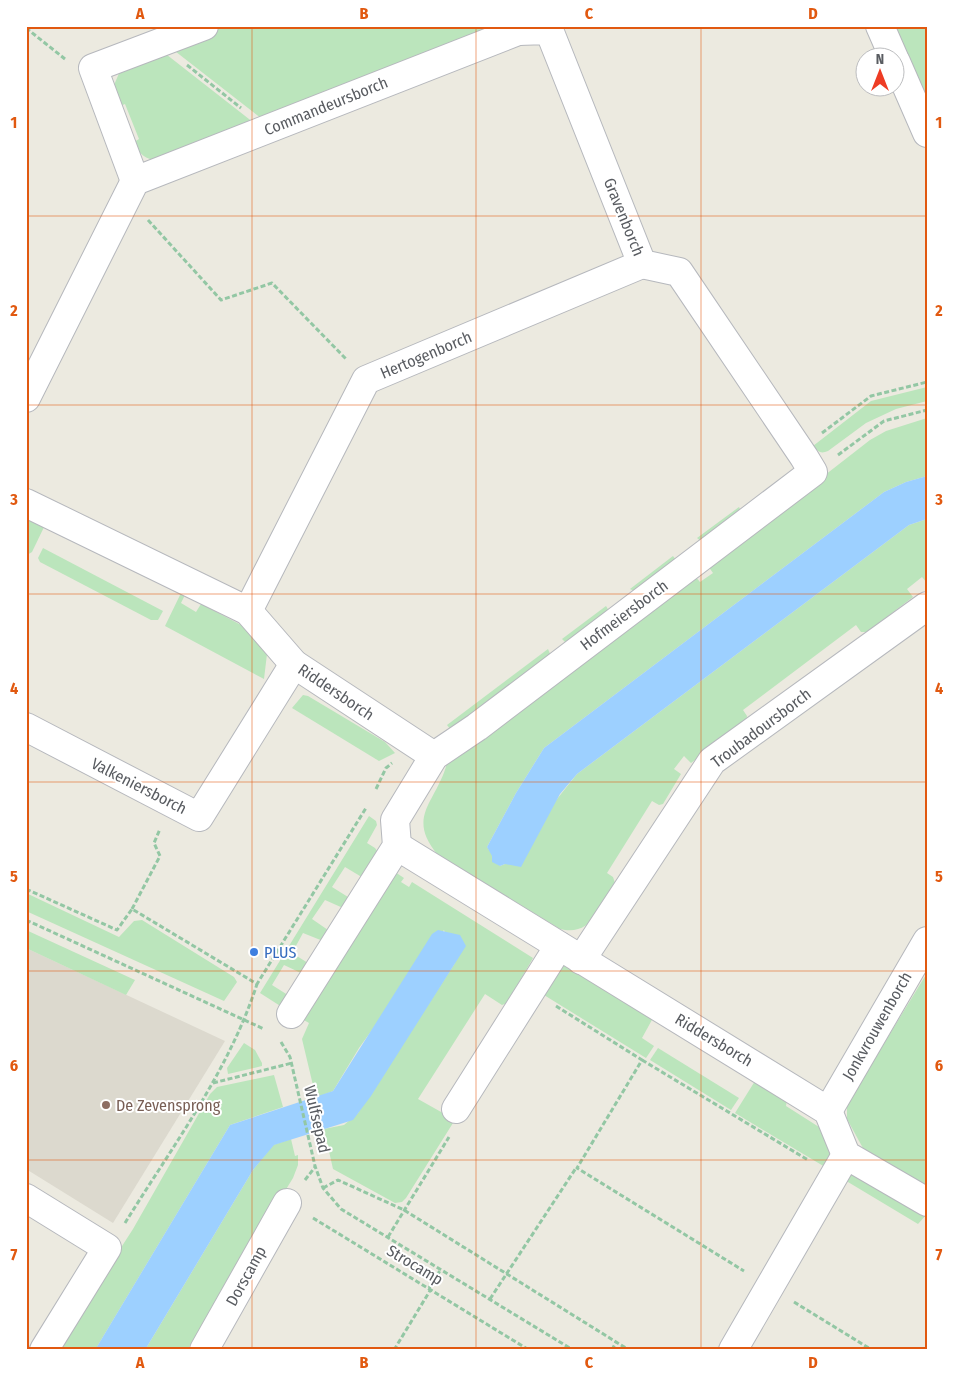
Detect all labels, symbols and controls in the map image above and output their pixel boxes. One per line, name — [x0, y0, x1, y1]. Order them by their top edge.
text: A — [135, 4, 145, 23]
text: B — [360, 4, 369, 23]
text: C — [585, 4, 594, 23]
text: D — [808, 4, 818, 23]
north arrow — [856, 48, 906, 98]
text: N — [876, 51, 884, 68]
street label: Commandeursborch — [261, 73, 391, 139]
text: 1 — [11, 113, 17, 132]
text: 1 — [936, 113, 942, 132]
street label: Gravenborch — [600, 175, 648, 259]
text: 2 — [9, 301, 18, 320]
text: 2 — [934, 301, 943, 320]
street label: Hertogenborch — [377, 327, 475, 383]
text: 3 — [9, 490, 18, 509]
text: 3 — [934, 490, 943, 509]
street label: Hofmeiersborch — [576, 576, 672, 654]
street label: Riddersborch — [294, 660, 378, 724]
text: 4 — [10, 679, 18, 698]
text: 4 — [935, 679, 943, 698]
street label: Troubadoursborch — [707, 684, 815, 772]
street label: Valkeniersborch — [88, 754, 190, 818]
text: 5 — [10, 867, 18, 886]
text: 5 — [935, 867, 943, 886]
place label: PLUS — [264, 943, 296, 962]
marker: PLUS — [248, 946, 260, 958]
street label: Jonkvrouwenborch — [838, 968, 916, 1084]
street label: Riddersborch — [672, 1009, 756, 1071]
text: 6 — [10, 1056, 18, 1075]
text: 6 — [935, 1056, 943, 1075]
street label: Wulfsepad — [300, 1083, 334, 1155]
place label: De Zevensprong — [116, 1096, 221, 1115]
marker: De Zevensprong — [100, 1099, 112, 1111]
street label: Strocamp — [384, 1241, 446, 1289]
street label: Dorscamp — [222, 1243, 270, 1309]
text: 7 — [11, 1245, 18, 1264]
text: 7 — [936, 1245, 943, 1264]
text: A — [135, 1353, 145, 1372]
text: B — [360, 1353, 369, 1372]
text: C — [585, 1353, 594, 1372]
text: D — [808, 1353, 818, 1372]

